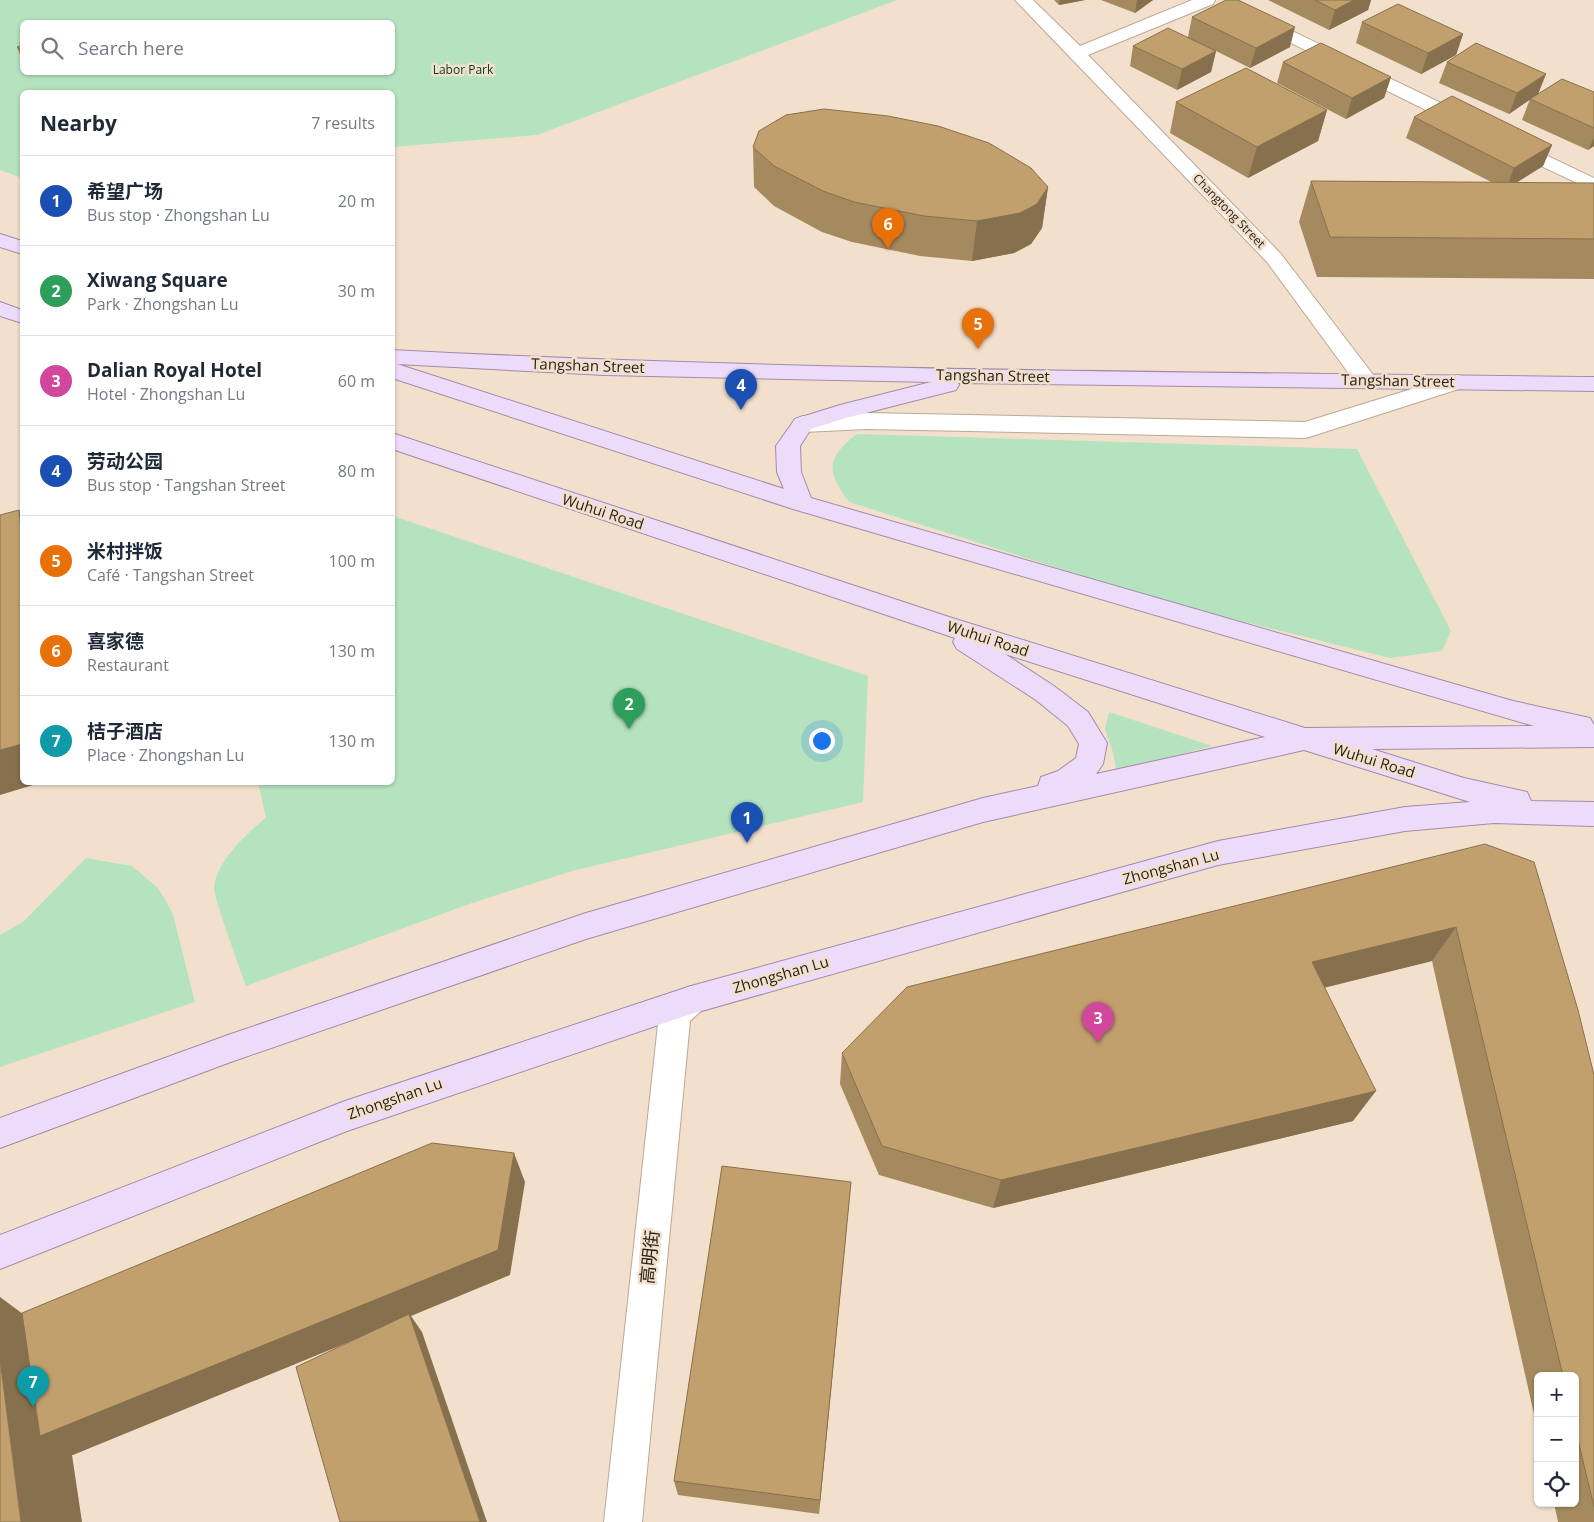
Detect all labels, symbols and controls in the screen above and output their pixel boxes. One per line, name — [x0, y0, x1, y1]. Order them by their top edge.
search box — [20, 20, 395, 75]
icon: search — [38, 34, 66, 62]
text: Search here — [78, 35, 184, 61]
park label: Labor Park — [433, 61, 494, 78]
text: Nearby — [40, 109, 117, 137]
text: 7 results — [311, 112, 375, 134]
street label: Changtong Street — [1189, 170, 1269, 252]
text: 希望广场 — [87, 178, 163, 204]
text: 1 — [51, 190, 61, 212]
text: 20 m — [338, 190, 375, 212]
text: Bus stop · Zhongshan Lu — [87, 204, 270, 226]
pin: 6 — [872, 208, 904, 249]
text: Xiwang Square — [87, 267, 228, 293]
text: 2 — [51, 280, 61, 302]
text: 30 m — [338, 280, 375, 302]
text: Park · Zhongshan Lu — [87, 293, 239, 315]
pin: 5 — [962, 308, 994, 349]
street label: Tangshan Street — [531, 353, 645, 377]
text: Dalian Royal Hotel — [87, 357, 262, 383]
street label: Tangshan Street — [936, 364, 1050, 386]
pin: 4 — [725, 369, 757, 410]
street label: Tangshan Street — [1341, 369, 1455, 391]
text: 3 — [51, 370, 61, 392]
text: 60 m — [338, 370, 375, 392]
text: Hotel · Zhongshan Lu — [87, 383, 245, 405]
text: 劳动公园 — [87, 448, 163, 474]
text: 4 — [51, 460, 61, 482]
text: 80 m — [338, 460, 375, 482]
text: Bus stop · Tangshan Street — [87, 474, 285, 496]
street label: Wuhui Road — [560, 488, 647, 534]
text: 米村拌饭 — [87, 538, 163, 564]
text: 5 — [51, 550, 61, 572]
text: 100 m — [329, 550, 375, 572]
text: Café · Tangshan Street — [87, 564, 254, 586]
street label: Wuhui Road — [945, 615, 1032, 661]
text: 喜家德 — [87, 628, 144, 654]
text: 6 — [51, 640, 61, 662]
text: 130 m — [329, 640, 375, 662]
text: Restaurant — [87, 654, 169, 676]
pin: 2 — [613, 688, 645, 729]
text: 桔子酒店 — [87, 718, 163, 744]
your location — [809, 728, 835, 754]
text: 7 — [51, 730, 61, 752]
text: 130 m — [329, 730, 375, 752]
street label: Wuhui Road — [1331, 738, 1418, 782]
text: Place · Zhongshan Lu — [87, 744, 244, 766]
pin: 1 — [731, 802, 763, 843]
street label: Zhongshan Lu — [1120, 844, 1221, 889]
street label: Zhongshan Lu — [730, 951, 831, 997]
pin: 3 — [1082, 1002, 1114, 1043]
street label: Zhongshan Lu — [345, 1072, 445, 1124]
street label: 高明街 — [634, 1229, 664, 1285]
pin: 7 — [17, 1366, 49, 1407]
map controls — [1534, 1372, 1579, 1507]
button: + — [1534, 1372, 1579, 1417]
button: − — [1534, 1417, 1579, 1462]
button: locate — [1534, 1462, 1579, 1507]

